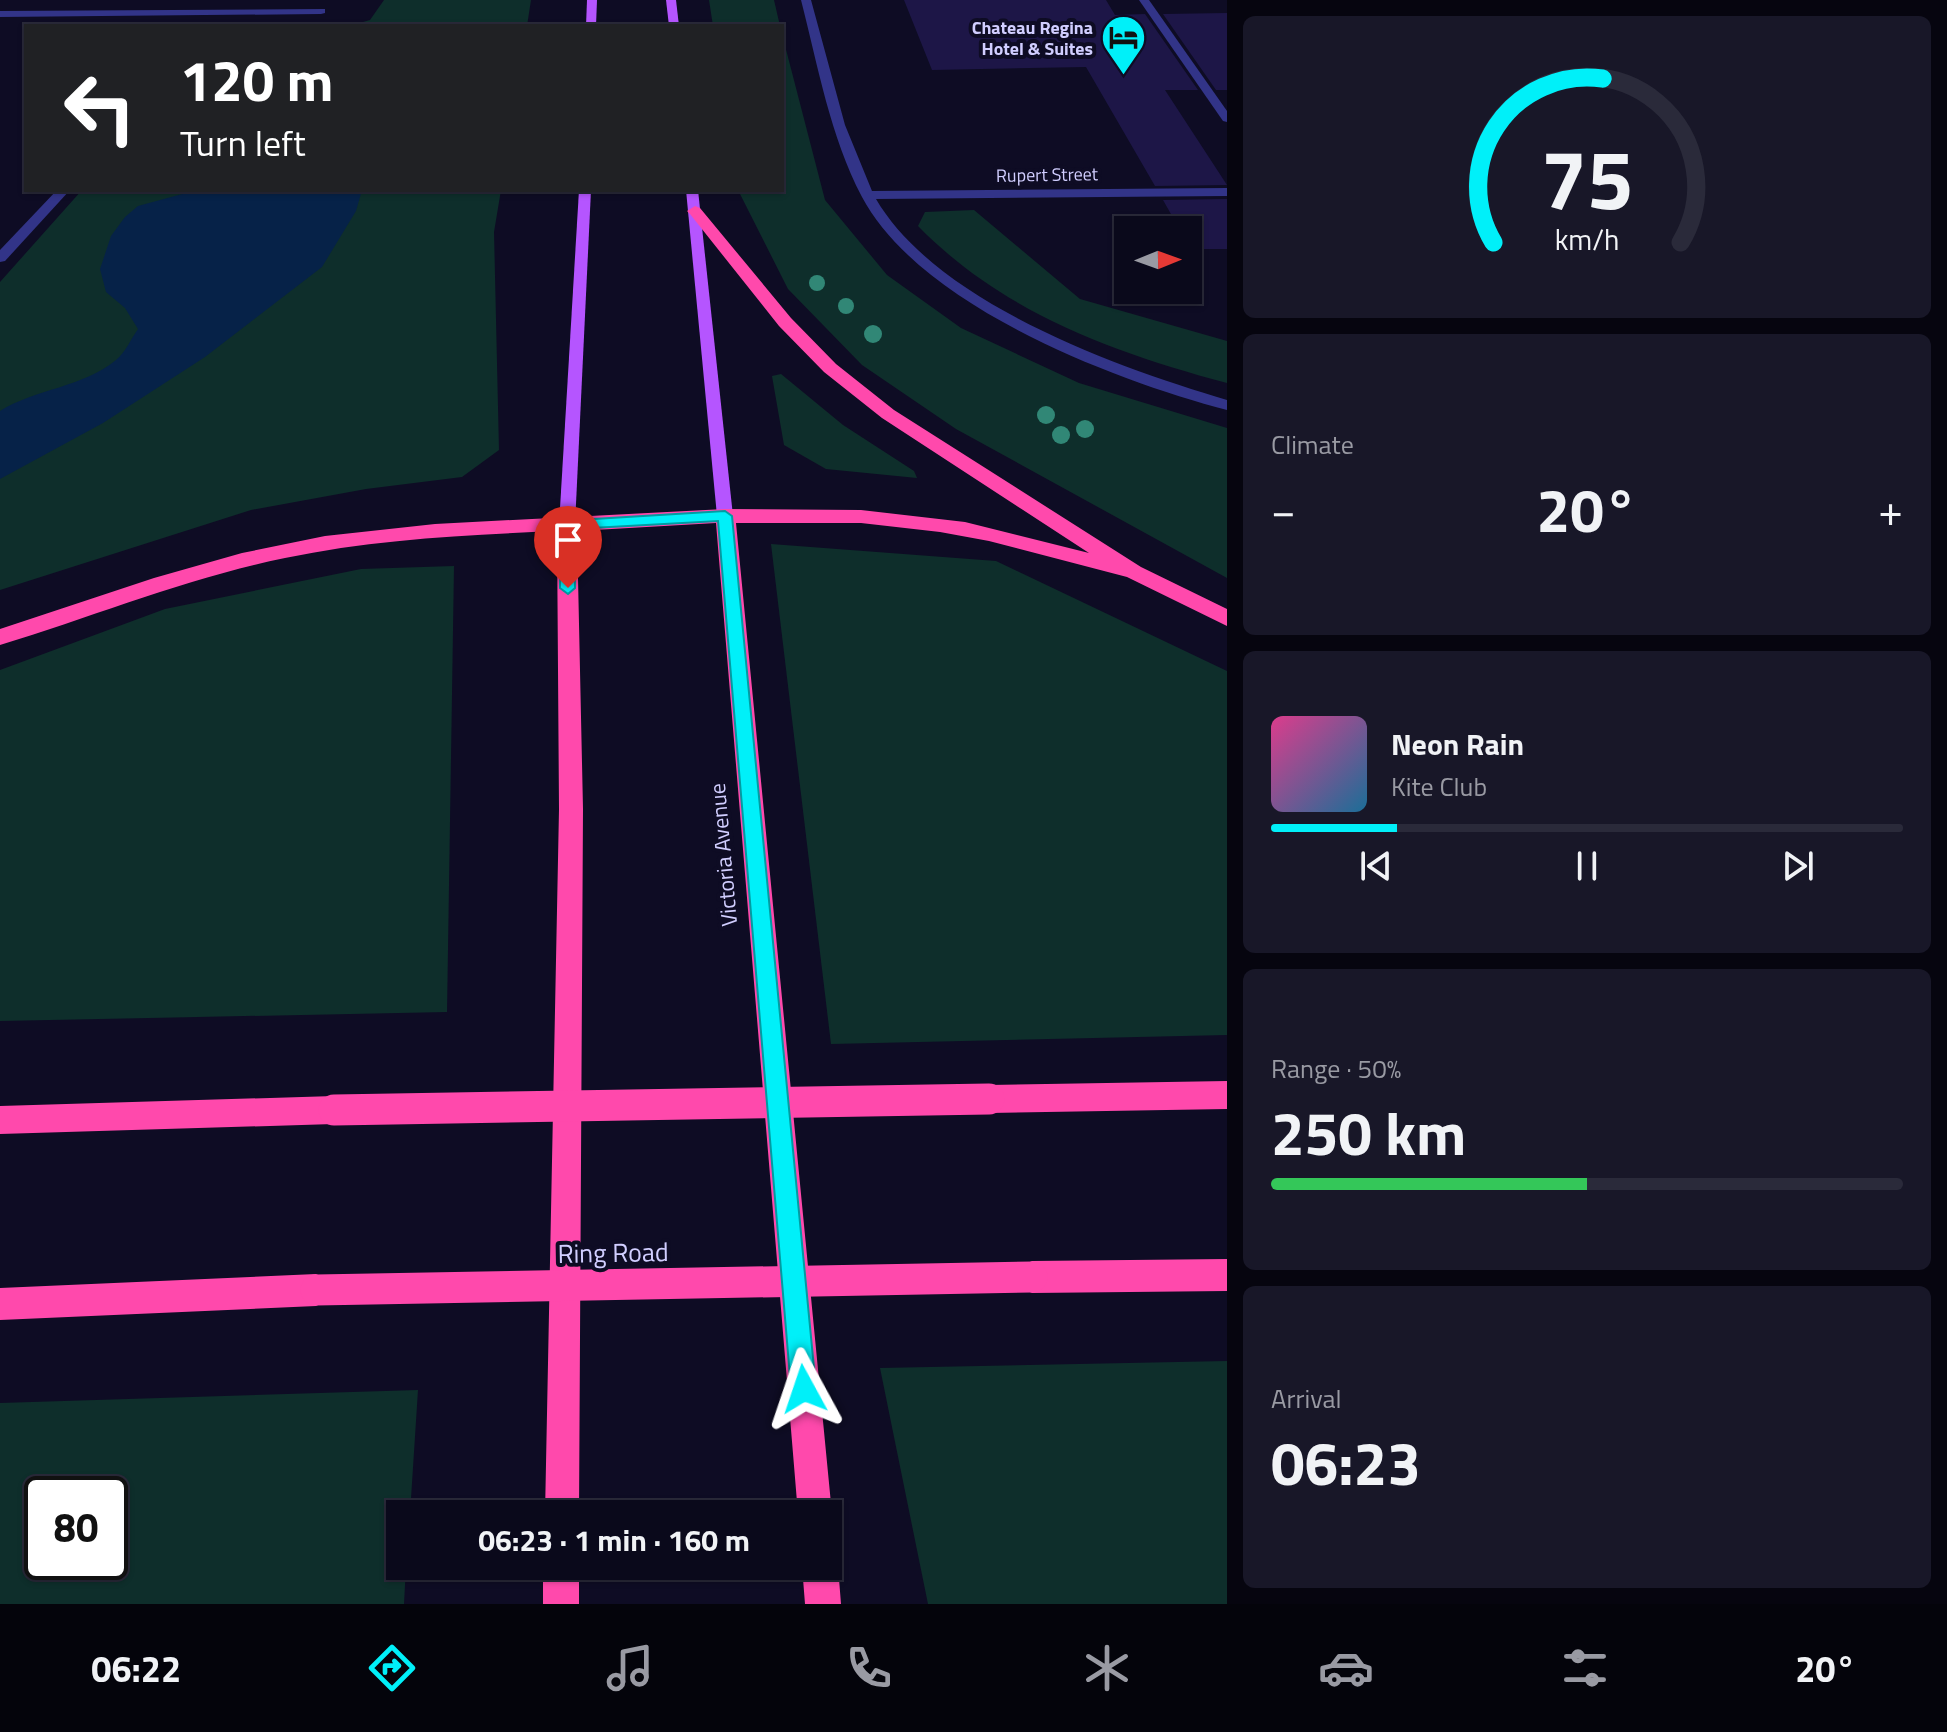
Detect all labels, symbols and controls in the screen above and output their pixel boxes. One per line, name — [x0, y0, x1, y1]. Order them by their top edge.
place label: Chateau Regina Hotel & Suites — [972, 14, 1093, 62]
hotel icon: Chateau Regina Hotel & Suites — [1100, 14, 1148, 77]
text: 120 m — [180, 38, 333, 123]
icon: left — [48, 56, 152, 160]
text: 75 — [1540, 114, 1634, 240]
text: Turn left — [180, 115, 306, 170]
street label: Rupert Street — [996, 160, 1099, 189]
north arrow — [1114, 216, 1202, 304]
map controls — [1114, 216, 1202, 304]
text: km/h — [1555, 218, 1619, 261]
text: Climate — [1271, 425, 1354, 464]
text: 20° — [1537, 464, 1637, 555]
text: − — [1271, 476, 1296, 543]
text: + — [1878, 476, 1903, 543]
pin — [534, 506, 602, 588]
icon: arrive — [546, 518, 590, 562]
text: Neon Rain — [1391, 721, 1524, 767]
text: Kite Club — [1391, 767, 1487, 806]
street label: Victoria Avenue — [700, 782, 746, 928]
icon: previous — [1354, 844, 1398, 888]
icon: pause — [1565, 844, 1609, 888]
icon: next — [1776, 844, 1820, 888]
text: Range · 50% — [1271, 1049, 1401, 1088]
text: 250 km — [1271, 1087, 1466, 1178]
street label: Ring Road — [557, 1232, 669, 1273]
position arrow — [762, 1347, 846, 1431]
text: Arrival — [1271, 1379, 1342, 1418]
text: 06:23 — [1271, 1417, 1421, 1508]
speed limit sign: 80 — [24, 1476, 128, 1580]
text: 06:23 · 1 min · 160 m — [478, 1517, 750, 1563]
icon: directions — [364, 1640, 420, 1696]
icon: music — [602, 1640, 658, 1696]
icon: phone — [841, 1640, 897, 1696]
icon: climate — [1079, 1640, 1135, 1696]
icon: car — [1318, 1640, 1374, 1696]
icon: filters — [1557, 1640, 1613, 1696]
text: 06:22 — [91, 1641, 181, 1696]
text: 20° — [1795, 1641, 1856, 1696]

